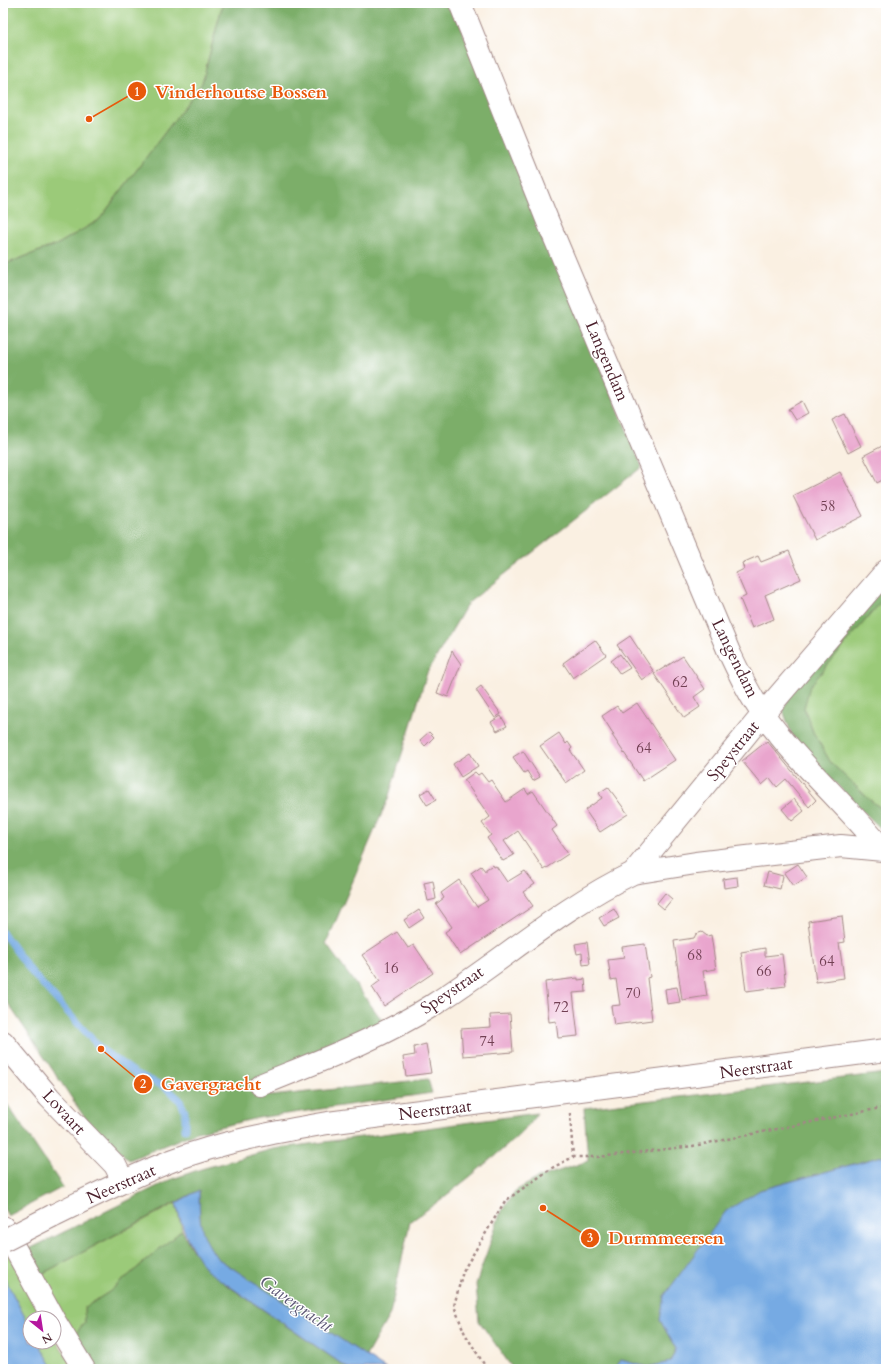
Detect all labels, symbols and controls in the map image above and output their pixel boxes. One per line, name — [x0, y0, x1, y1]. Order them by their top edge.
callout: Vinderhoutse Bossen — [127, 76, 335, 106]
text: Vinderhoutse Bossen — [155, 80, 328, 105]
text: 1 — [134, 84, 140, 100]
street label: Langendam — [580, 317, 634, 405]
house number: 58 — [820, 496, 836, 516]
street label: Langendam — [706, 615, 764, 702]
house number: 62 — [672, 672, 688, 692]
street label: Speystraat — [702, 715, 765, 786]
house number: 64 — [636, 738, 652, 758]
house number: 68 — [687, 945, 703, 965]
house number: 64 — [819, 951, 835, 971]
house number: 16 — [383, 958, 399, 978]
street label: Speystraat — [416, 960, 489, 1020]
house number: 66 — [756, 961, 772, 981]
house number: 70 — [625, 983, 641, 1003]
house number: 72 — [553, 997, 569, 1017]
house number: 74 — [479, 1031, 495, 1051]
street label: Neerstraat — [718, 1051, 795, 1085]
callout: Gavergracht — [133, 1069, 269, 1099]
text: Gavergracht — [161, 1072, 262, 1097]
text: 2 — [140, 1076, 146, 1092]
street label: Lovaart — [37, 1084, 91, 1140]
street label: Neerstraat — [397, 1094, 473, 1126]
street label: Neerstraat — [83, 1158, 160, 1209]
callout: Durmmeersen — [580, 1223, 732, 1253]
text: Durmmeersen — [608, 1226, 725, 1251]
text: 3 — [587, 1230, 593, 1246]
water label: Gavergracht — [254, 1270, 338, 1339]
north arrow — [22, 1310, 62, 1350]
text: N — [38, 1329, 55, 1347]

